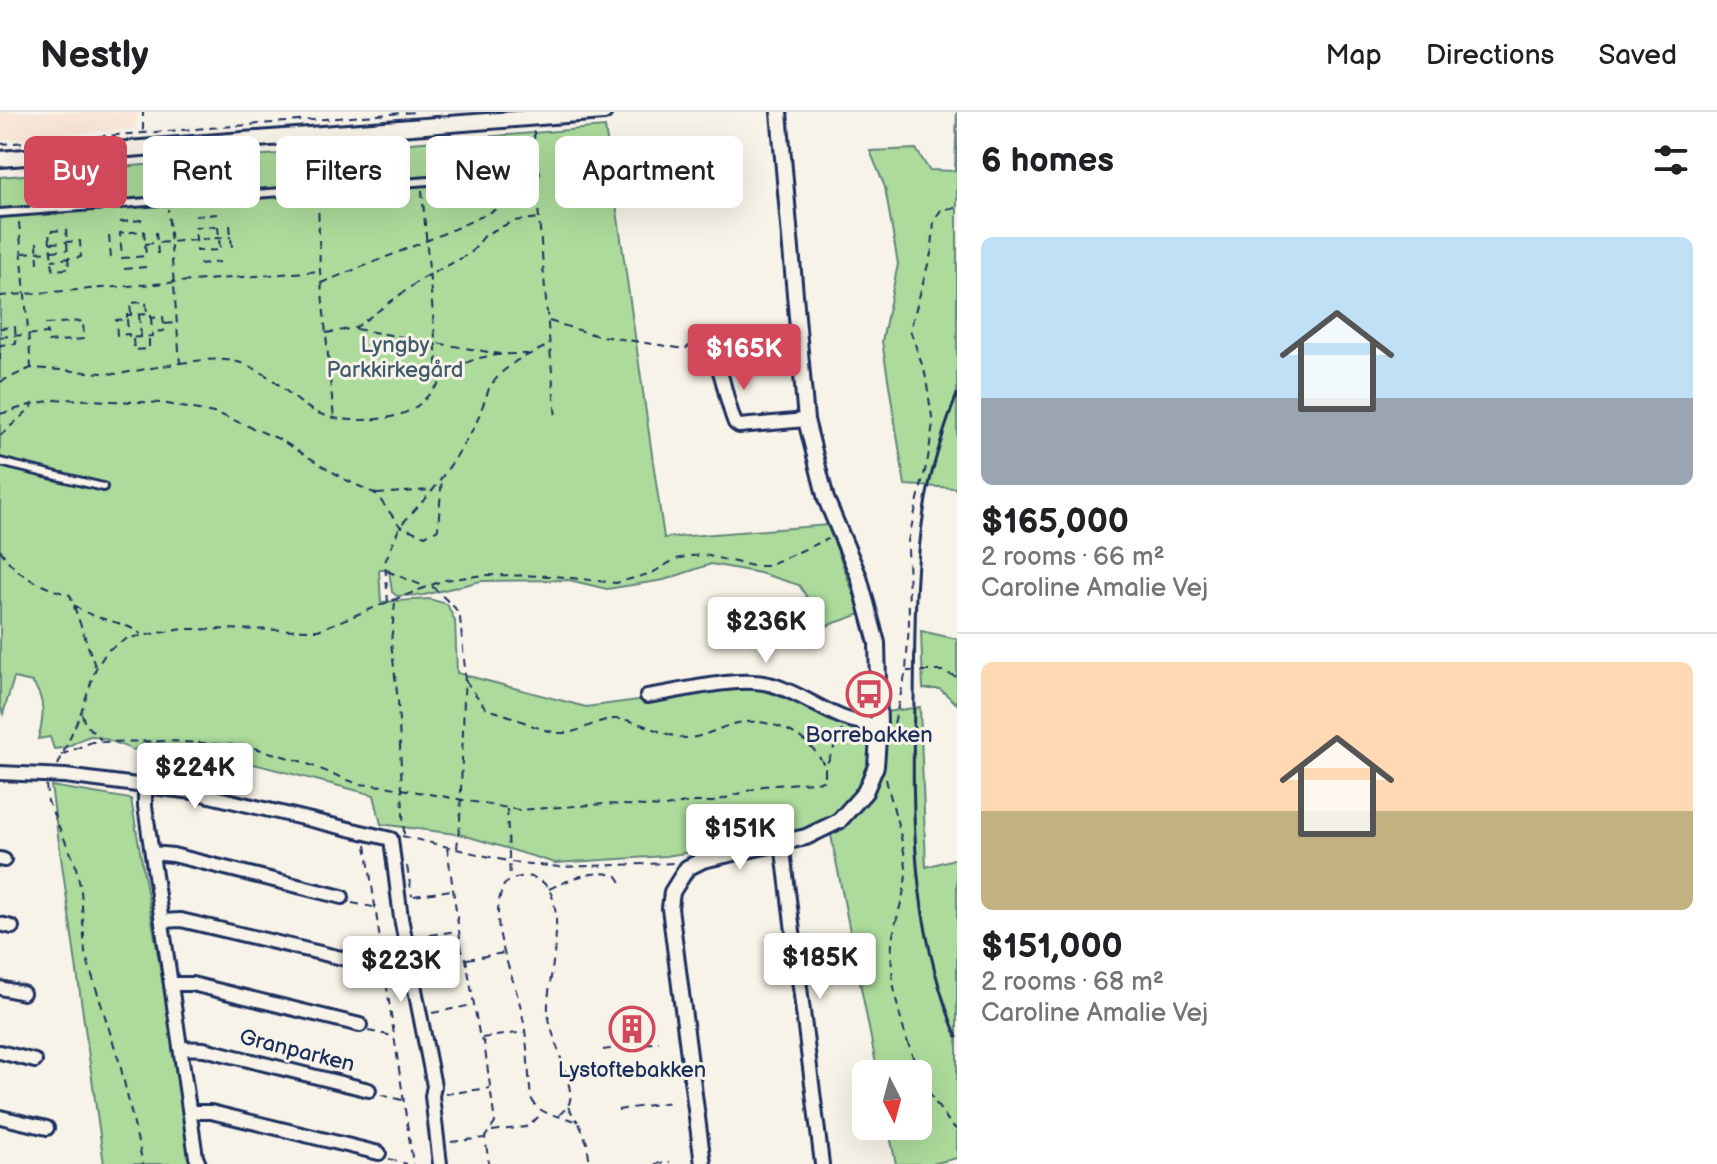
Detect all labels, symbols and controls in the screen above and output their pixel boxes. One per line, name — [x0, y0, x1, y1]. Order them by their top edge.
text: Nestly — [40, 33, 149, 78]
text: Map — [1325, 39, 1382, 72]
text: Directions — [1426, 39, 1554, 72]
text: Saved — [1598, 39, 1677, 72]
chip: Buy — [24, 136, 127, 208]
chip: Rent — [143, 136, 260, 208]
chip: Filters — [276, 136, 410, 208]
chip: New — [426, 136, 539, 208]
chip: Apartment — [555, 136, 743, 208]
icon: filters — [1649, 138, 1693, 182]
text: 6 homes — [981, 140, 1114, 181]
icon: home — [1265, 289, 1409, 433]
pin: $165K — [688, 324, 800, 392]
park label: Lyngby Parkkirkegård — [327, 332, 463, 384]
text: $165K — [706, 334, 782, 365]
text: $165,000 — [981, 501, 1129, 542]
text: 2 rooms · 66 m² — [981, 542, 1165, 573]
text: Caroline Amalie Vej — [981, 573, 1208, 604]
pin: $236K — [710, 597, 822, 665]
text: $236K — [726, 607, 806, 638]
bus stop icon: Borrebakken — [845, 670, 893, 718]
icon: home — [1265, 714, 1409, 858]
place label: Borrebakken — [805, 722, 933, 749]
pin: $224K — [139, 743, 251, 811]
text: $224K — [155, 753, 235, 784]
pin: $151K — [684, 804, 796, 872]
text: $151K — [704, 814, 776, 845]
text: $151,000 — [981, 926, 1123, 967]
pin: $185K — [764, 933, 876, 1001]
pin: $223K — [345, 936, 457, 1004]
text: $185K — [782, 943, 858, 974]
text: $223K — [361, 946, 441, 977]
text: 2 rooms · 68 m² — [981, 967, 1164, 998]
text: Caroline Amalie Vej — [981, 998, 1208, 1029]
building icon: Lystoftebakken — [608, 1005, 656, 1053]
street label: Granparken — [237, 1024, 357, 1078]
place label: Lystoftebakken — [558, 1057, 706, 1084]
north arrow — [852, 1060, 932, 1140]
map controls — [852, 1060, 932, 1140]

